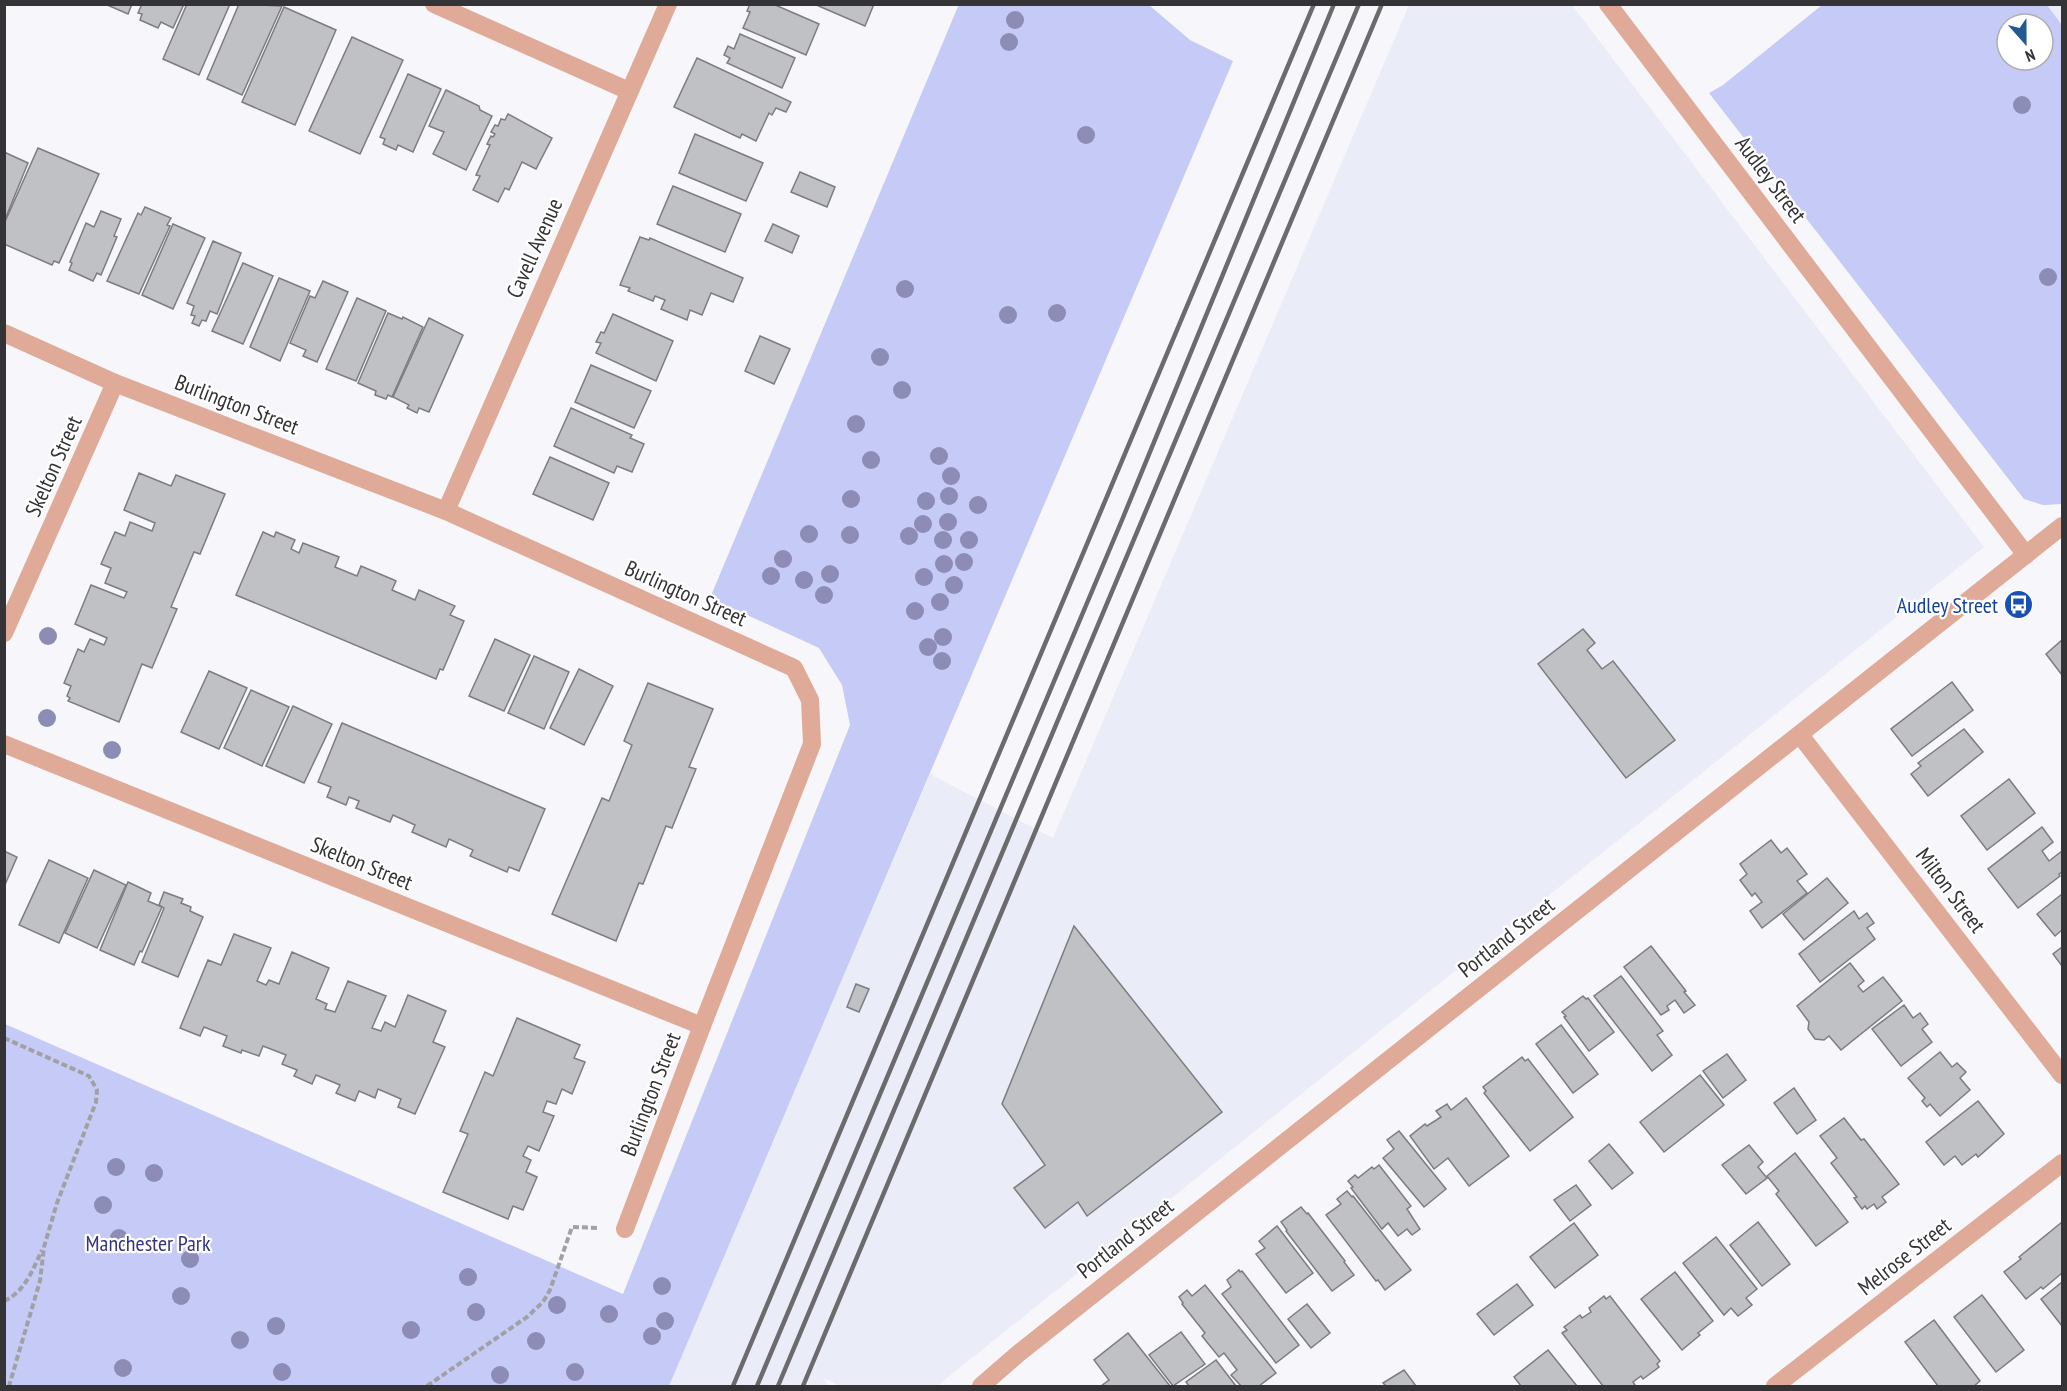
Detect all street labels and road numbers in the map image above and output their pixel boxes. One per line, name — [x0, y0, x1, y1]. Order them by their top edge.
street label: Audley Street — [1729, 130, 1813, 228]
street label: Cavell Avenue — [500, 194, 568, 302]
street label: Burlington Street — [171, 368, 303, 440]
street label: Skelton Street — [18, 411, 88, 521]
street label: Burlington Street — [621, 554, 751, 632]
street label: Skelton Street — [307, 830, 417, 896]
street label: Milton Street — [1910, 842, 1992, 938]
street label: Portland Street — [1452, 891, 1560, 983]
street label: Burlington Street — [614, 1028, 686, 1160]
street label: Portland Street — [1071, 1192, 1179, 1284]
street label: Melrose Street — [1852, 1211, 1956, 1301]

